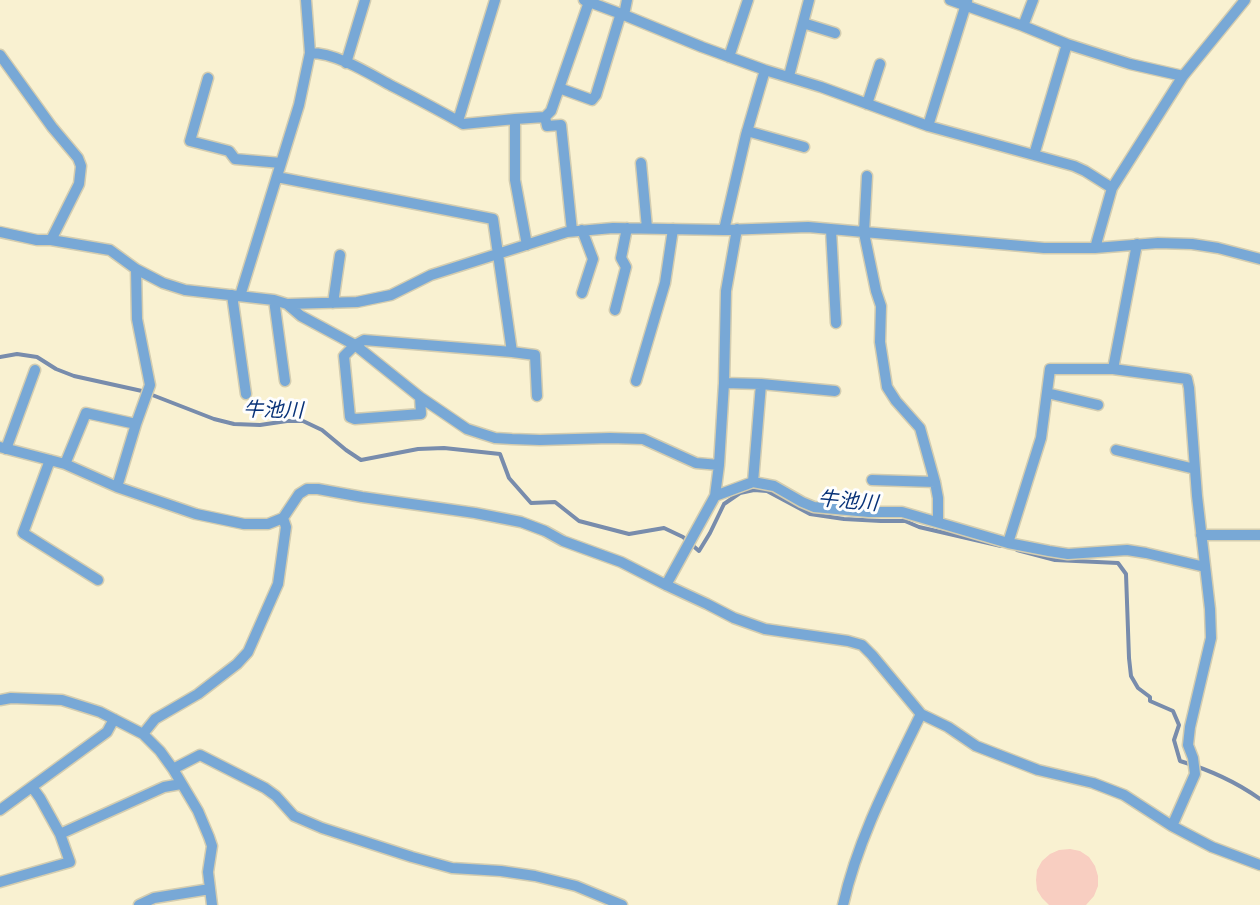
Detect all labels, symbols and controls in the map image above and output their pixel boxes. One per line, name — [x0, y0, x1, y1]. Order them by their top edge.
water label: 牛池川 — [243, 397, 303, 423]
water label: 牛池川 — [817, 486, 879, 516]

